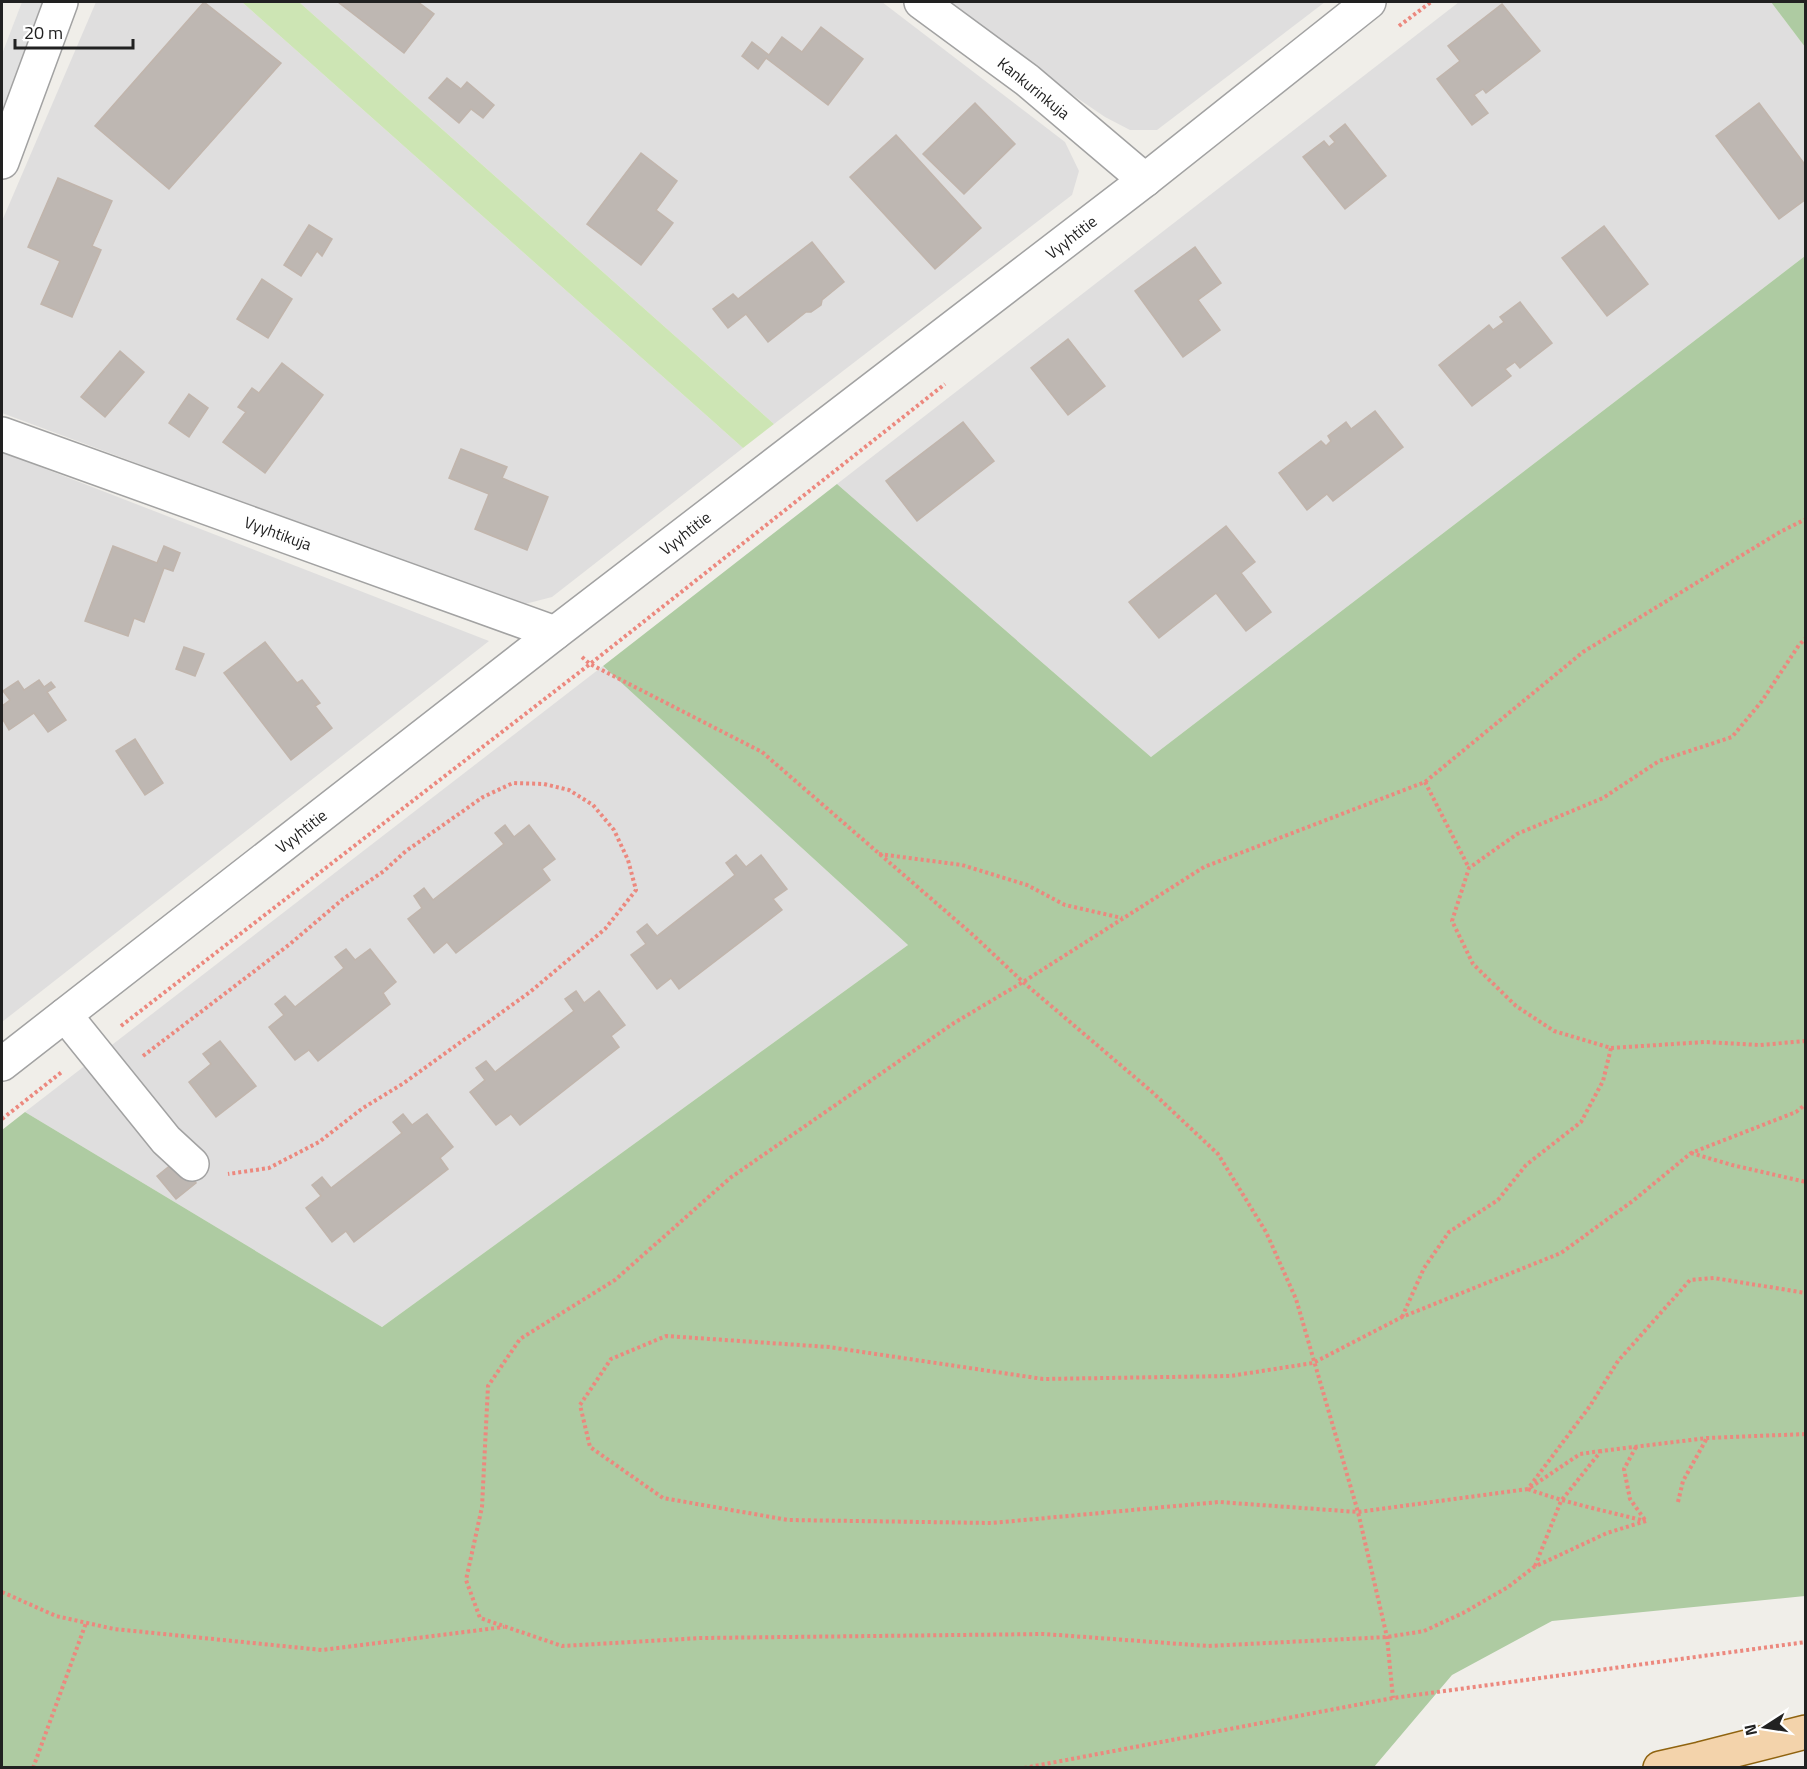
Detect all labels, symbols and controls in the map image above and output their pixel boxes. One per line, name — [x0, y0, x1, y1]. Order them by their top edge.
scale bar — [15, 12, 134, 50]
text: 20 m — [24, 19, 63, 46]
street label: Kankurinkuja — [993, 51, 1075, 125]
street label: Vyyhtitie — [1040, 209, 1102, 265]
street label: Vyyhtitie — [654, 505, 716, 561]
street label: Vyyhtikuja — [241, 510, 315, 556]
street label: Vyyhtitie — [270, 803, 332, 859]
north arrow — [1735, 1697, 1795, 1757]
text: N — [1737, 1722, 1763, 1738]

